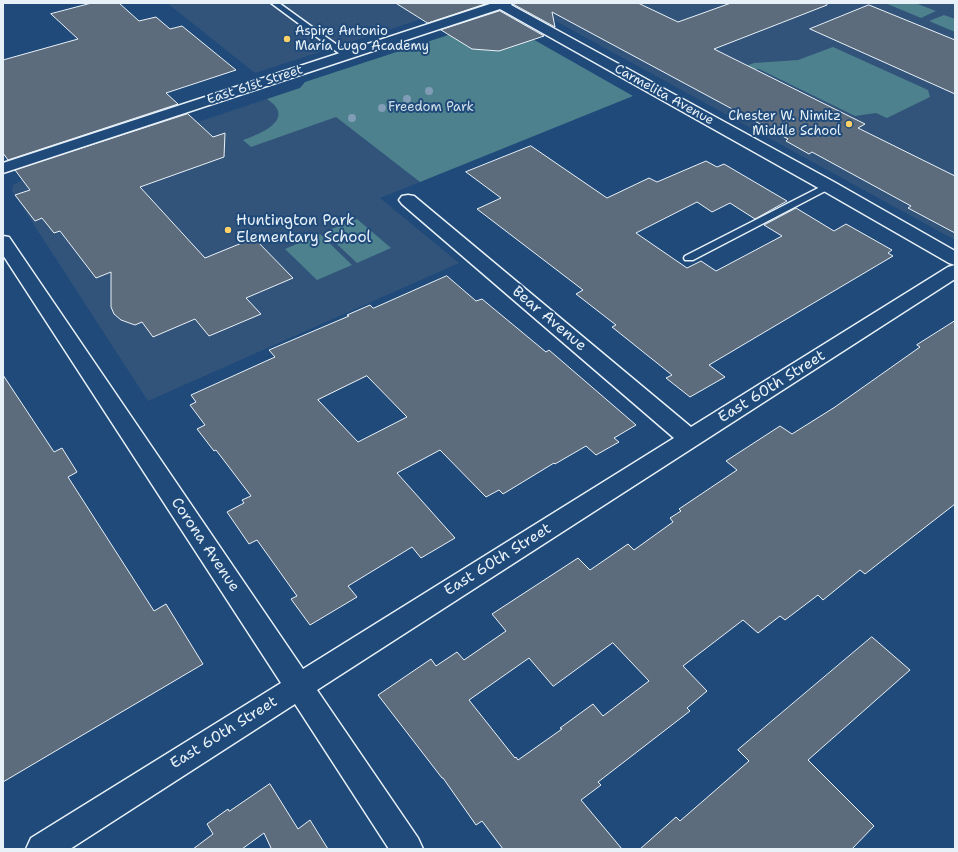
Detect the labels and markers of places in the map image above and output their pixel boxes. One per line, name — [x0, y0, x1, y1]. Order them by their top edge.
place label: Aspire Antonio María Lugo Academy — [295, 24, 429, 55]
marker: Aspire Antonio María Lugo Academy — [282, 34, 292, 44]
place label: Chester W. Nimitz Middle School — [728, 109, 841, 140]
marker: Chester W. Nimitz Middle School — [844, 119, 854, 129]
place label: Huntington Park Elementary School — [236, 212, 371, 247]
marker: Huntington Park Elementary School — [223, 225, 233, 235]

